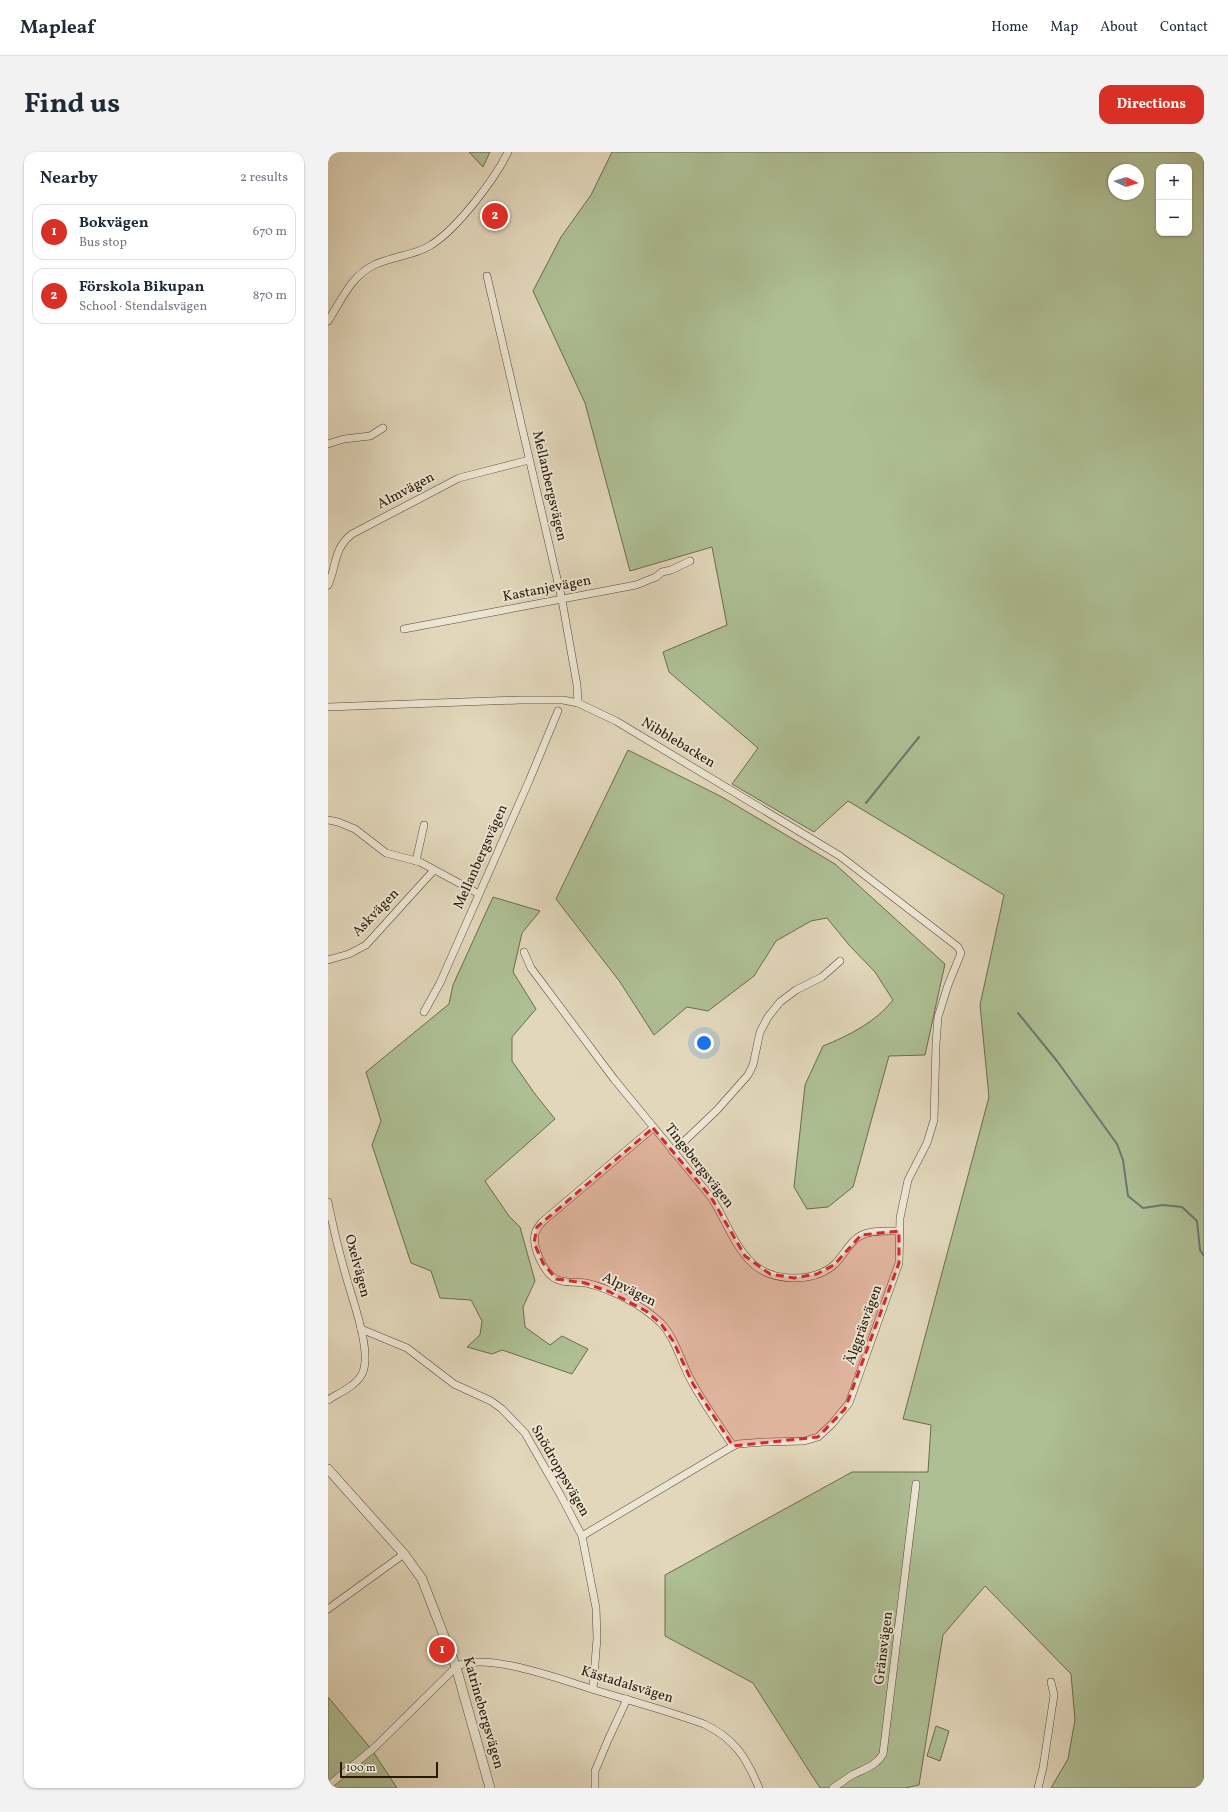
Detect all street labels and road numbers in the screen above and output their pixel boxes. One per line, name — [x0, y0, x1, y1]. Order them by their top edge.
street label: Mellanbergsvägen — [527, 429, 571, 543]
street label: Almvägen — [374, 468, 438, 514]
street label: Kastanjevägen — [501, 571, 593, 607]
street label: Nibblebacken — [637, 713, 719, 773]
street label: Mellanbergsvägen — [449, 802, 513, 912]
street label: Askvägen — [348, 885, 404, 941]
street label: Tingsbergsvägen — [660, 1120, 738, 1212]
street label: Oxelvägen — [339, 1232, 375, 1300]
street label: Alpvägen — [599, 1268, 659, 1312]
street label: Älggräsvägen — [841, 1283, 887, 1367]
street label: Snödroppsvägen — [526, 1422, 594, 1520]
street label: Gränsvägen — [870, 1610, 898, 1686]
street label: Katrinebergsvägen — [458, 1655, 508, 1771]
street label: Kästadalsvägen — [578, 1662, 676, 1708]

